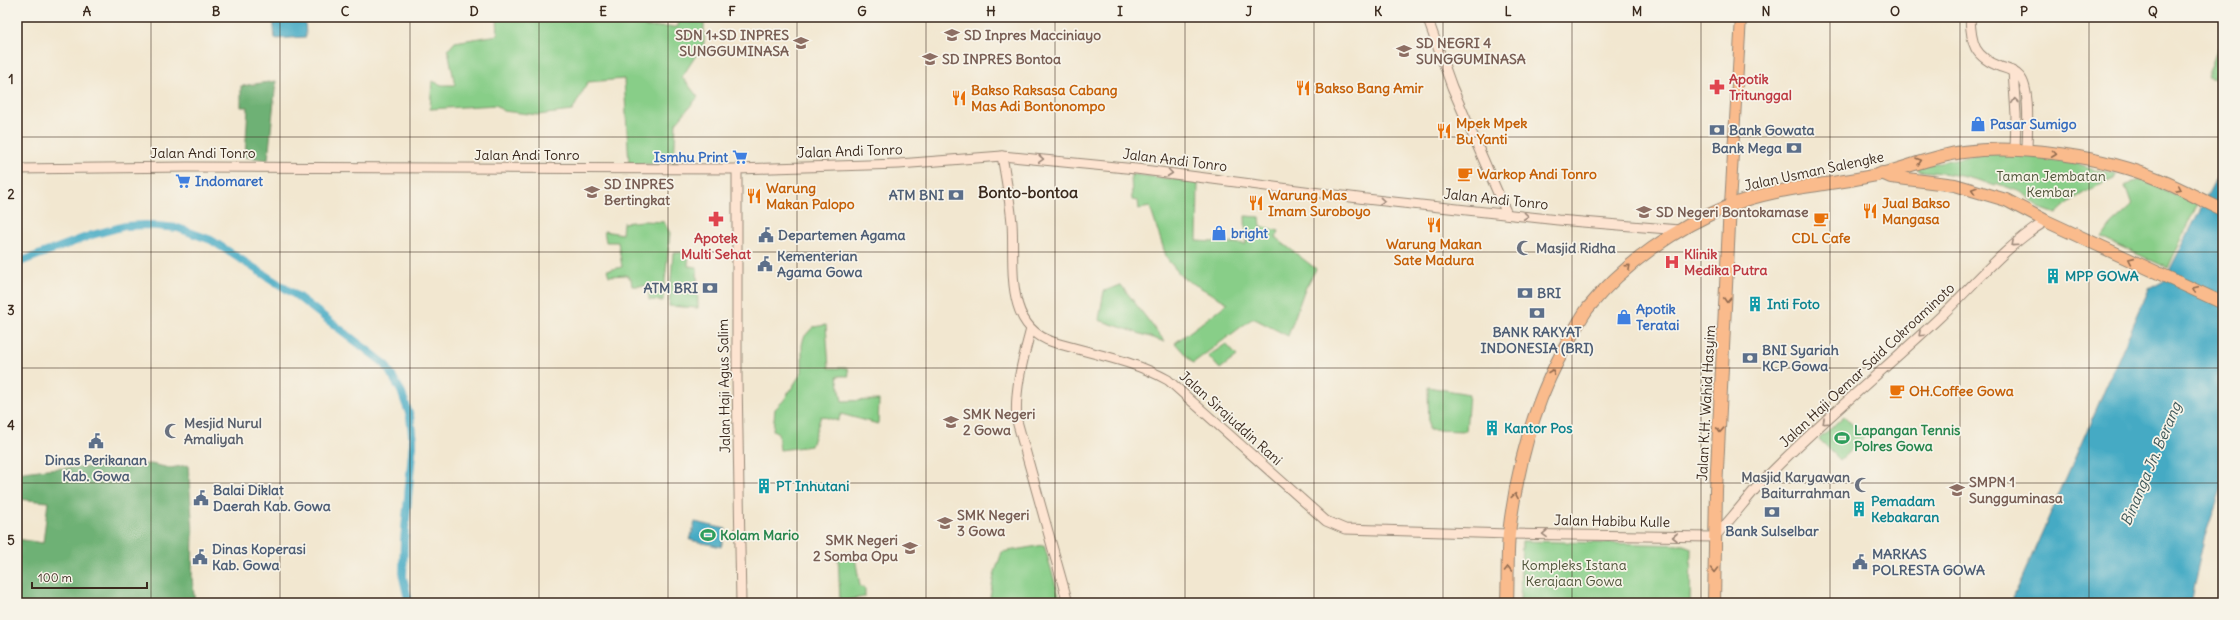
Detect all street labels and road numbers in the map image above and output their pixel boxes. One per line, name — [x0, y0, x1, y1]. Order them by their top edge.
street label: Jalan Andi Tonro — [797, 140, 903, 162]
street label: Jalan Andi Tonro — [150, 144, 256, 162]
street label: Jalan Andi Tonro — [1122, 145, 1228, 175]
street label: Jalan Andi Tonro — [474, 146, 580, 164]
street label: Jalan Usman Salengke — [1743, 147, 1885, 195]
street label: Jalan Andi Tonro — [1443, 185, 1549, 213]
street label: Jalan Haji Oemar Said Cokroaminoto — [1776, 279, 1958, 451]
street label: Jalan Haji Agus Salim — [714, 319, 734, 453]
street label: Jalan K.H. Wahid Hasyim — [1693, 324, 1719, 482]
street label: Jalan Sirajuddin Rani — [1176, 367, 1286, 469]
street label: Jalan Habibu Kulle — [1554, 511, 1670, 531]

